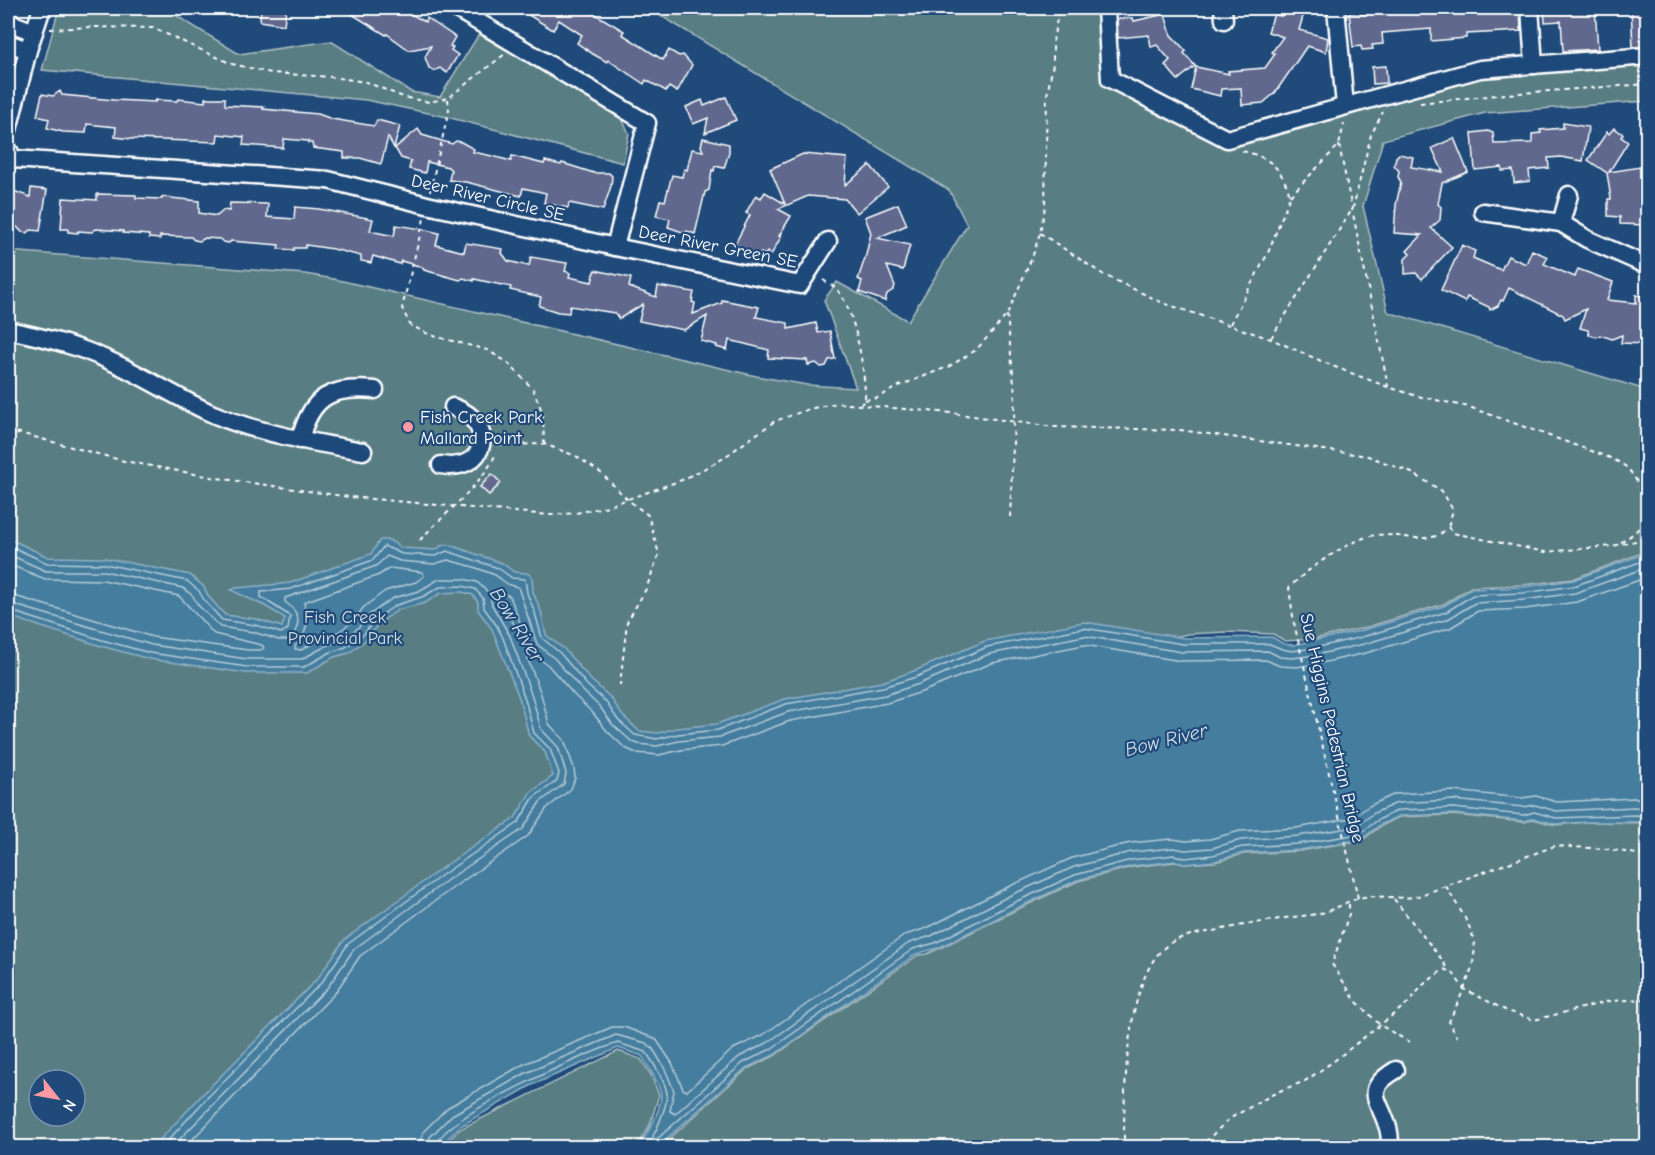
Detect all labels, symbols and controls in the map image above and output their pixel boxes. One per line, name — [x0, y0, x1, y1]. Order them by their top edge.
street label: Deer River Circle SE — [409, 170, 567, 226]
street label: Deer River Green SE — [637, 221, 799, 273]
place label: Fish Creek Park Mallard Point — [420, 407, 543, 449]
marker: Fish Creek Park Mallard Point — [401, 420, 415, 434]
water label: Bow River — [485, 583, 550, 668]
park label: Fish Creek Provincial Park — [288, 607, 402, 649]
street label: Sue Higgins Pedestrian Bridge — [1295, 611, 1369, 845]
water label: Bow River — [1122, 718, 1211, 761]
north arrow — [27, 1068, 87, 1128]
text: N — [59, 1096, 79, 1114]

